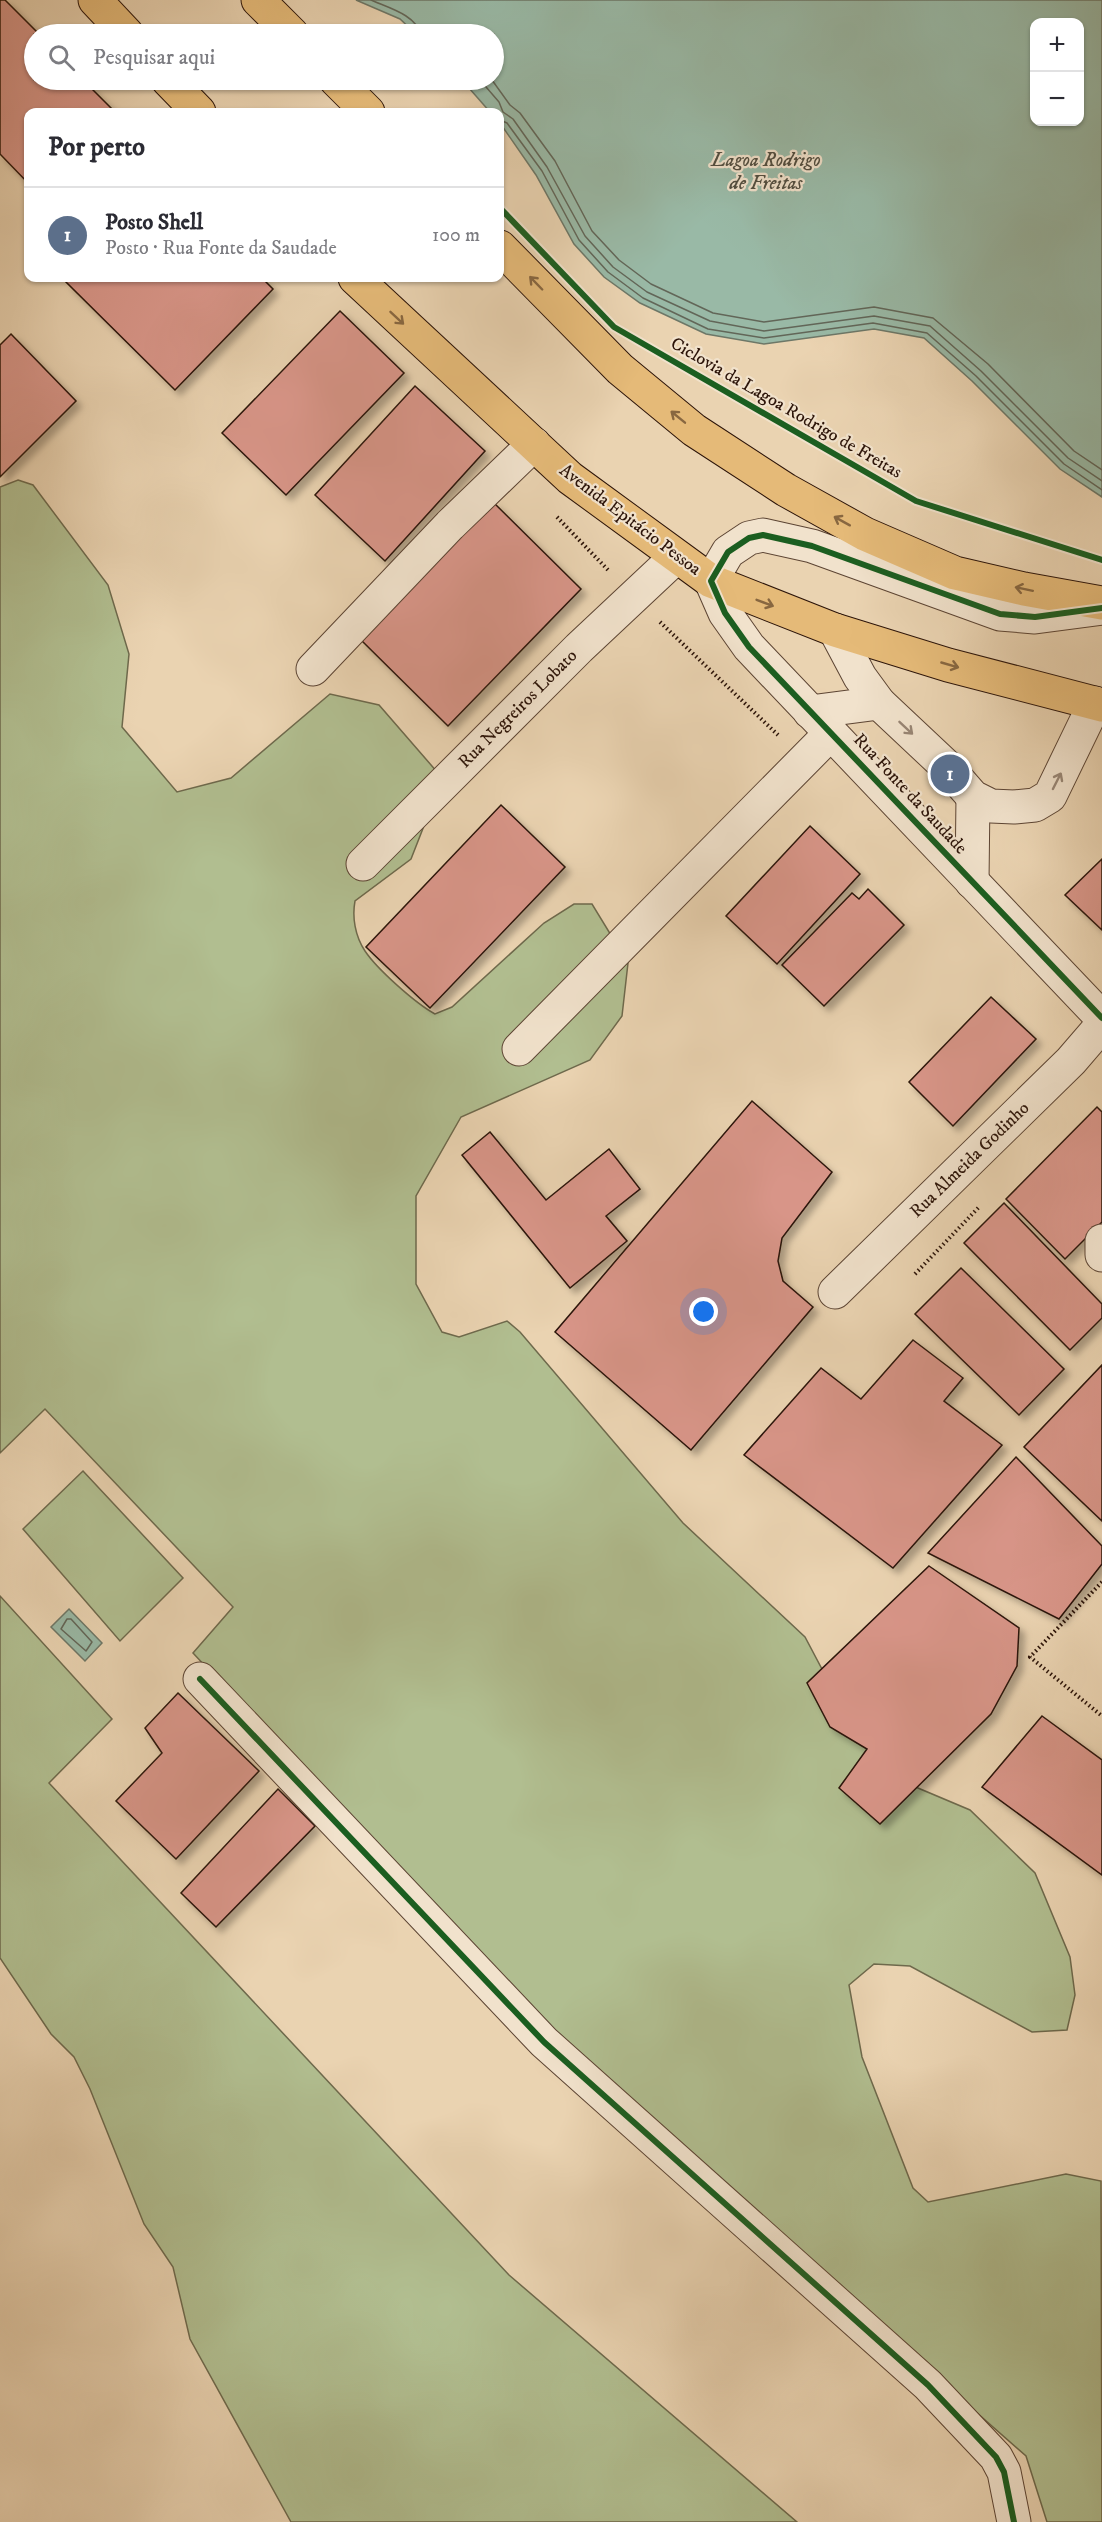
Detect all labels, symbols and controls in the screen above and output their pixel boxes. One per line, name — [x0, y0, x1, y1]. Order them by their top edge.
map controls — [1030, 18, 1084, 126]
button: + — [1030, 18, 1084, 72]
search box — [24, 24, 504, 90]
icon: search — [45, 41, 78, 74]
text: Pesquisar aqui — [93, 44, 215, 71]
button: − — [1030, 72, 1084, 126]
text: Por perto — [48, 131, 145, 164]
water label: Lagoa Rodrigo de Freitas — [710, 148, 821, 196]
text: Posto Shell — [105, 209, 203, 236]
text: 1 — [64, 223, 71, 248]
text: 100 m — [432, 223, 480, 248]
text: Posto · Rua Fonte da Saudade — [105, 236, 337, 261]
one-way arrow — [528, 276, 543, 291]
one-way arrow — [390, 310, 405, 325]
street label: Ciclovia da Lagoa Rodrigo de Freitas — [666, 333, 906, 483]
one-way arrow — [670, 410, 686, 423]
street label: Avenida Epitácio Pessoa — [555, 460, 706, 581]
one-way arrow — [834, 515, 851, 527]
one-way arrow — [1014, 583, 1034, 594]
one-way arrow — [755, 598, 774, 609]
street label: Rua Negreiros Lobato — [454, 645, 582, 773]
one-way arrow — [940, 660, 959, 672]
one-way arrow — [898, 720, 913, 734]
street label: Rua Fonte da Saudade — [848, 729, 972, 859]
pin: 1 — [930, 752, 970, 796]
one-way arrow — [1052, 772, 1064, 790]
street label: Rua Almeida Godinho — [906, 1097, 1034, 1223]
your location — [689, 1297, 718, 1326]

